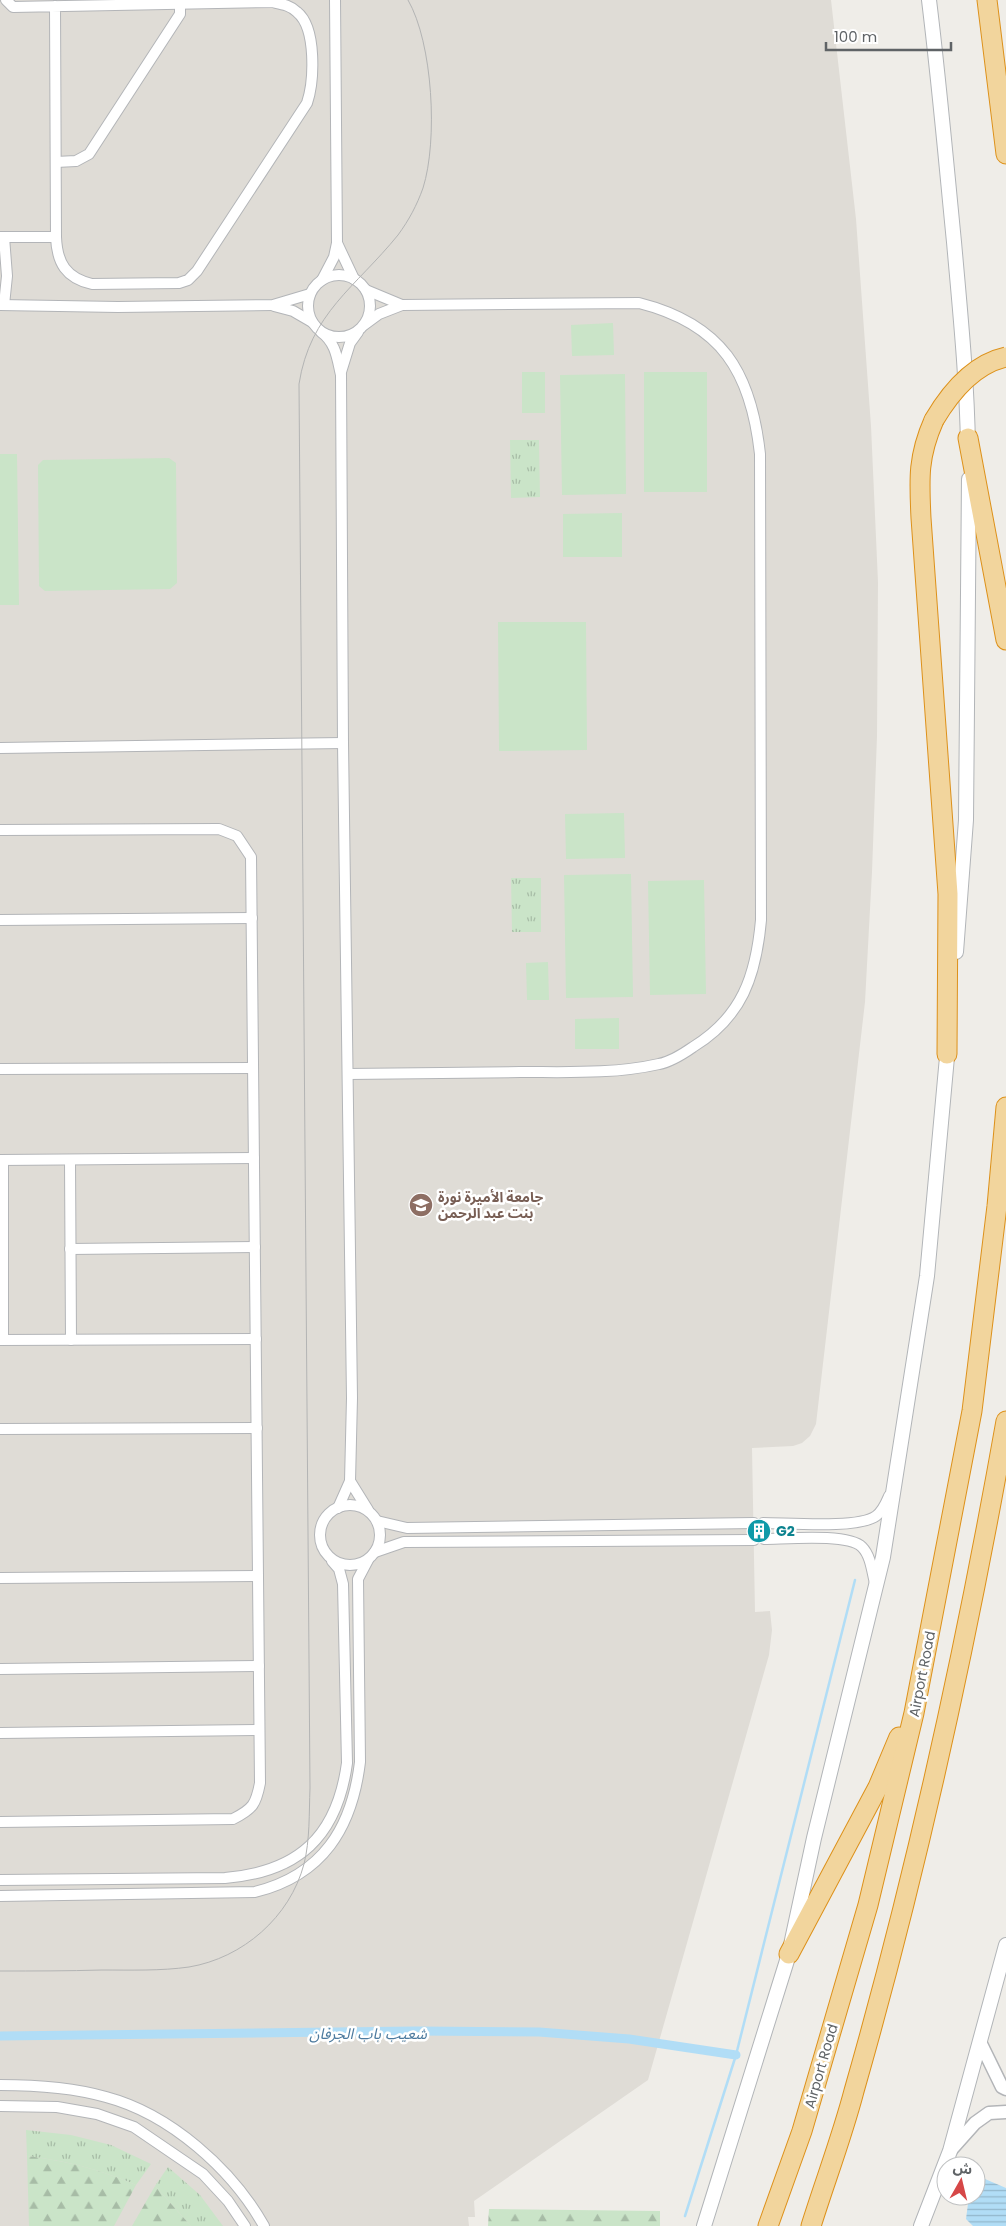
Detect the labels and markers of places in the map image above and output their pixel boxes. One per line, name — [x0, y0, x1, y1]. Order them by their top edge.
place label: جامعة الأميرة نورة بنت عبد الرحمن — [438, 1187, 543, 1223]
school or university icon: جامعة الأميرة نورة بنت عبد الرحمن — [408, 1192, 434, 1218]
building icon: G2 — [746, 1518, 772, 1544]
place label: G2 — [776, 1521, 795, 1541]

